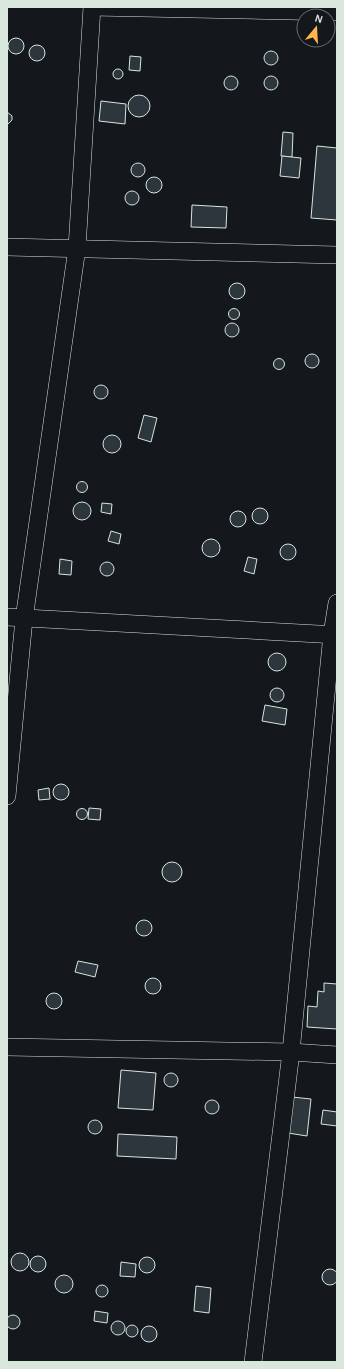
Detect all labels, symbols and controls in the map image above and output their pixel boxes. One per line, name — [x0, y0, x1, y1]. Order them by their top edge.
north arrow — [296, 8, 336, 48]
text: N — [313, 12, 325, 26]

